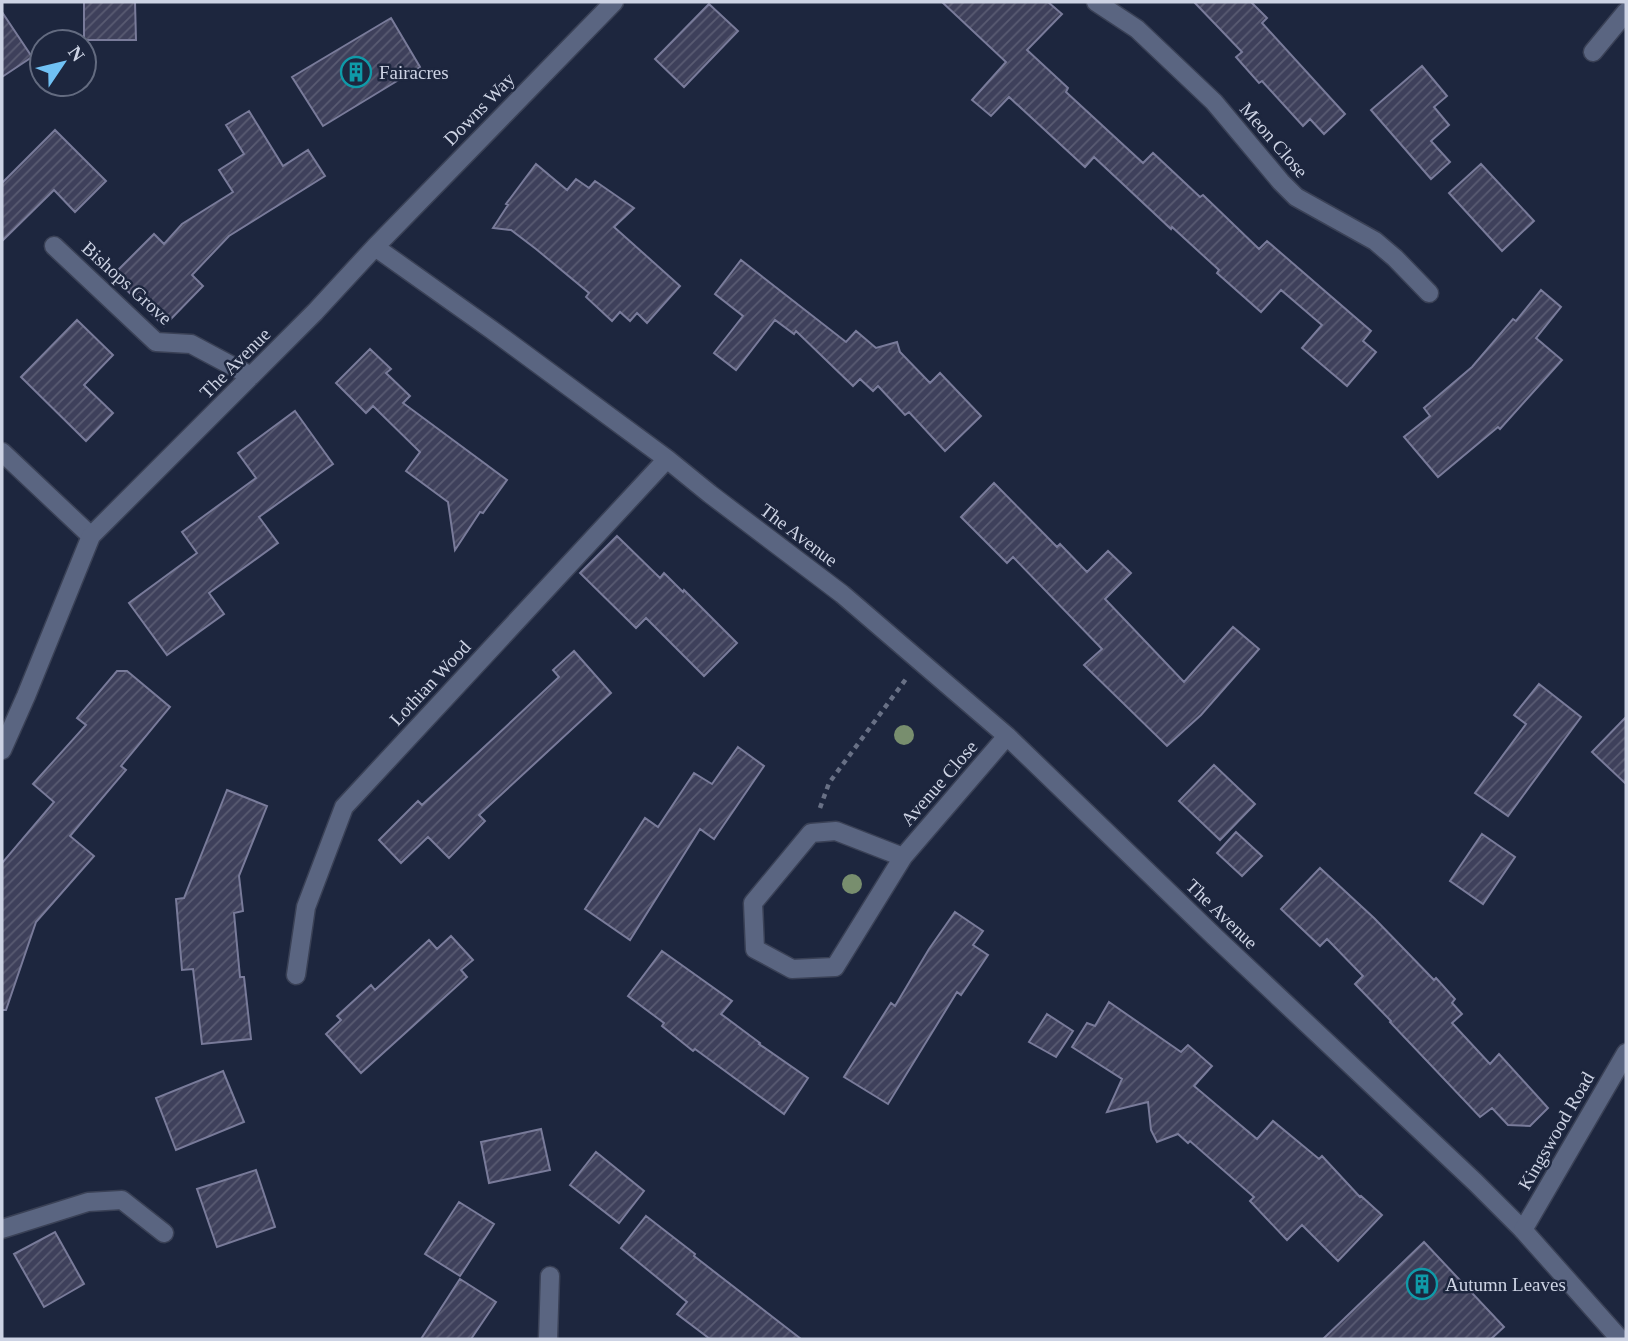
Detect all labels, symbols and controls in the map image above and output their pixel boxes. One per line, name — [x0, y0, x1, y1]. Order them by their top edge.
north arrow — [28, 28, 98, 98]
text: N — [64, 42, 89, 65]
building icon: Fairacres — [339, 55, 373, 89]
place label: Fairacres — [379, 62, 449, 83]
street label: Downs Way — [439, 68, 519, 150]
street label: Meon Close — [1236, 98, 1312, 182]
street label: Bishops Grove — [78, 237, 176, 329]
street label: The Avenue — [195, 323, 275, 403]
street label: The Avenue — [756, 499, 842, 571]
street label: Lothian Wood — [385, 636, 475, 730]
street label: Avenue Close — [896, 736, 982, 830]
street label: The Avenue — [1182, 875, 1262, 953]
street label: Kingswood Road — [1514, 1068, 1598, 1194]
building icon: Autumn Leaves — [1405, 1267, 1439, 1301]
place label: Autumn Leaves — [1445, 1274, 1566, 1295]

